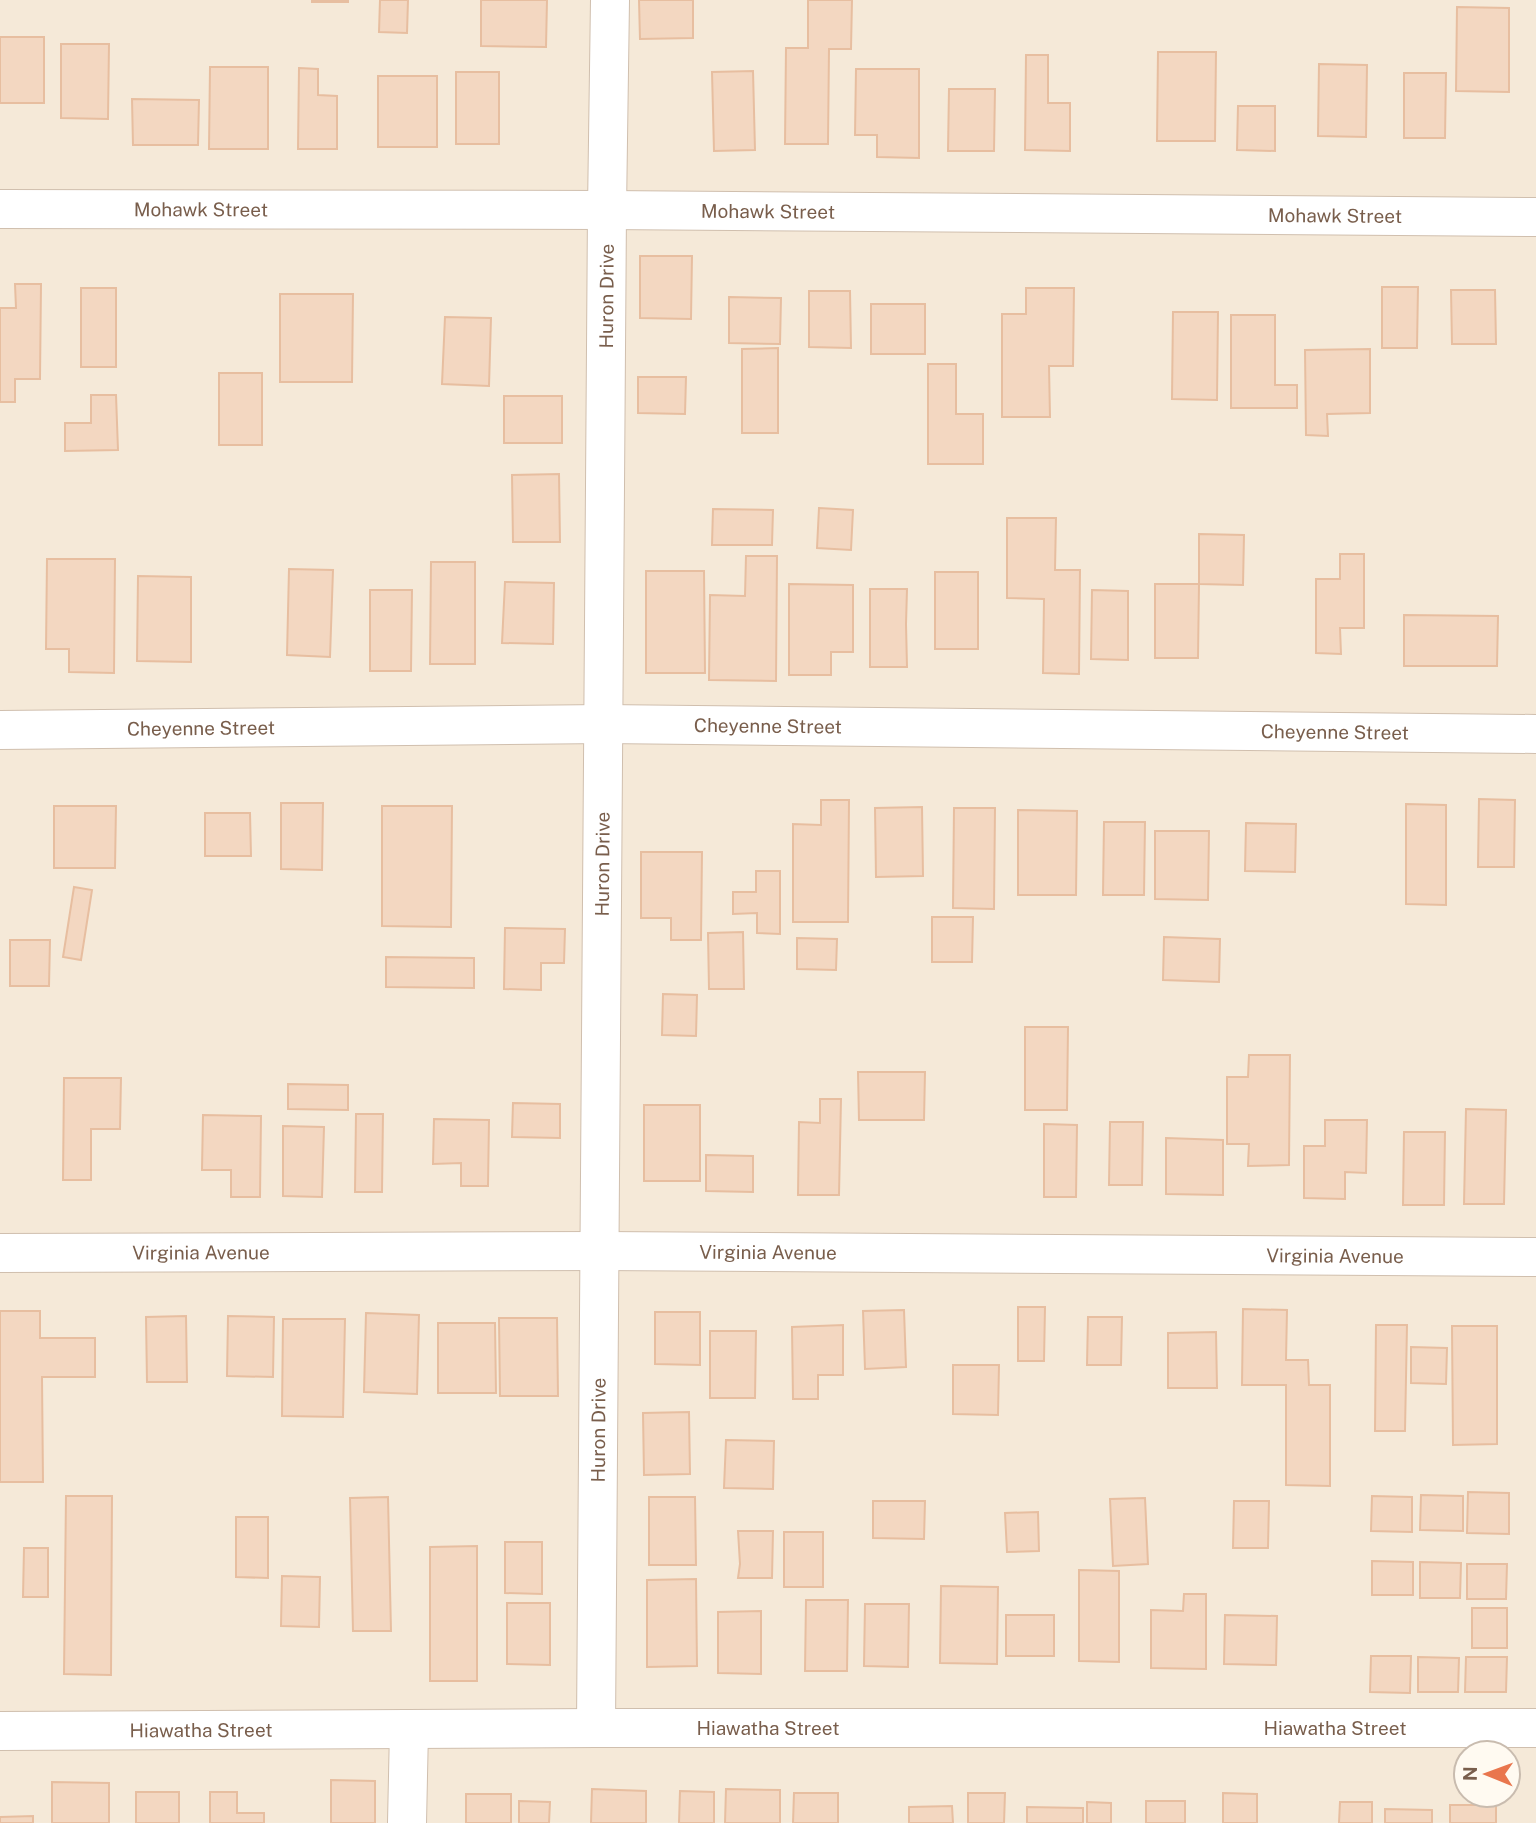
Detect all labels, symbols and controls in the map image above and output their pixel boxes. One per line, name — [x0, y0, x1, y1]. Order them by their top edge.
street label: Mohawk Street — [134, 198, 268, 220]
street label: Mohawk Street — [701, 200, 835, 223]
street label: Mohawk Street — [1268, 204, 1402, 227]
street label: Huron Drive — [595, 244, 618, 349]
street label: Cheyenne Street — [694, 714, 842, 738]
street label: Cheyenne Street — [127, 716, 275, 740]
street label: Cheyenne Street — [1261, 720, 1409, 744]
street label: Huron Drive — [591, 812, 614, 917]
street label: Virginia Avenue — [132, 1241, 270, 1264]
street label: Virginia Avenue — [699, 1241, 837, 1264]
street label: Virginia Avenue — [1266, 1244, 1404, 1267]
street label: Huron Drive — [587, 1378, 610, 1483]
street label: Hiawatha Street — [696, 1717, 840, 1739]
street label: Hiawatha Street — [1263, 1717, 1407, 1739]
street label: Hiawatha Street — [129, 1719, 273, 1741]
north arrow — [1452, 1739, 1522, 1809]
text: N — [1459, 1766, 1481, 1781]

